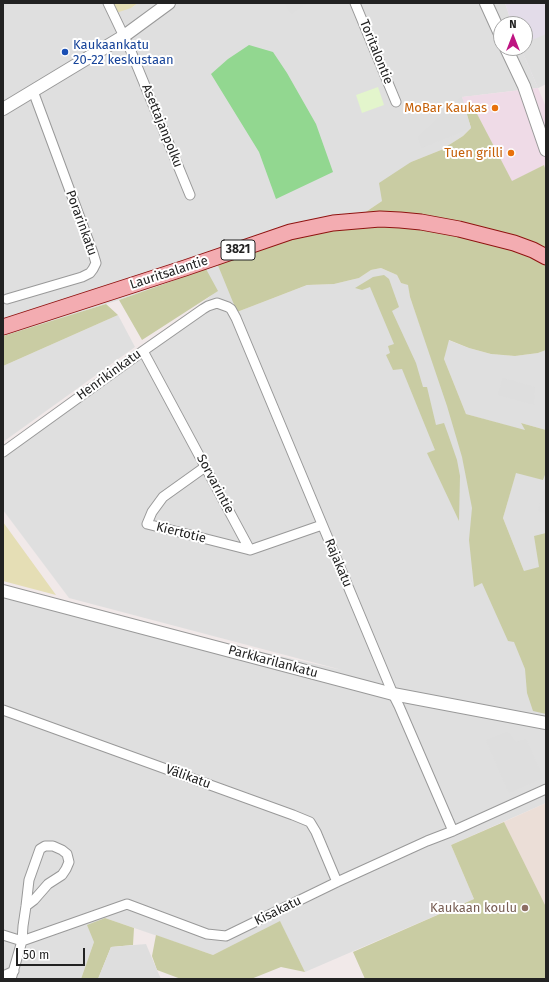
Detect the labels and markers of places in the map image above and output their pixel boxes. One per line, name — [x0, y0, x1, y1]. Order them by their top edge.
place label: Kaukaankatu 20-22 keskustaan — [73, 37, 174, 68]
marker: Kaukaankatu 20-22 keskustaan — [60, 47, 70, 57]
place label: MoBar Kaukas — [404, 100, 487, 116]
marker: MoBar Kaukas — [490, 103, 500, 113]
place label: Tuen grilli — [444, 145, 503, 161]
marker: Tuen grilli — [506, 148, 516, 158]
place label: Kaukaan koulu — [430, 900, 517, 916]
marker: Kaukaan koulu — [520, 903, 530, 913]

